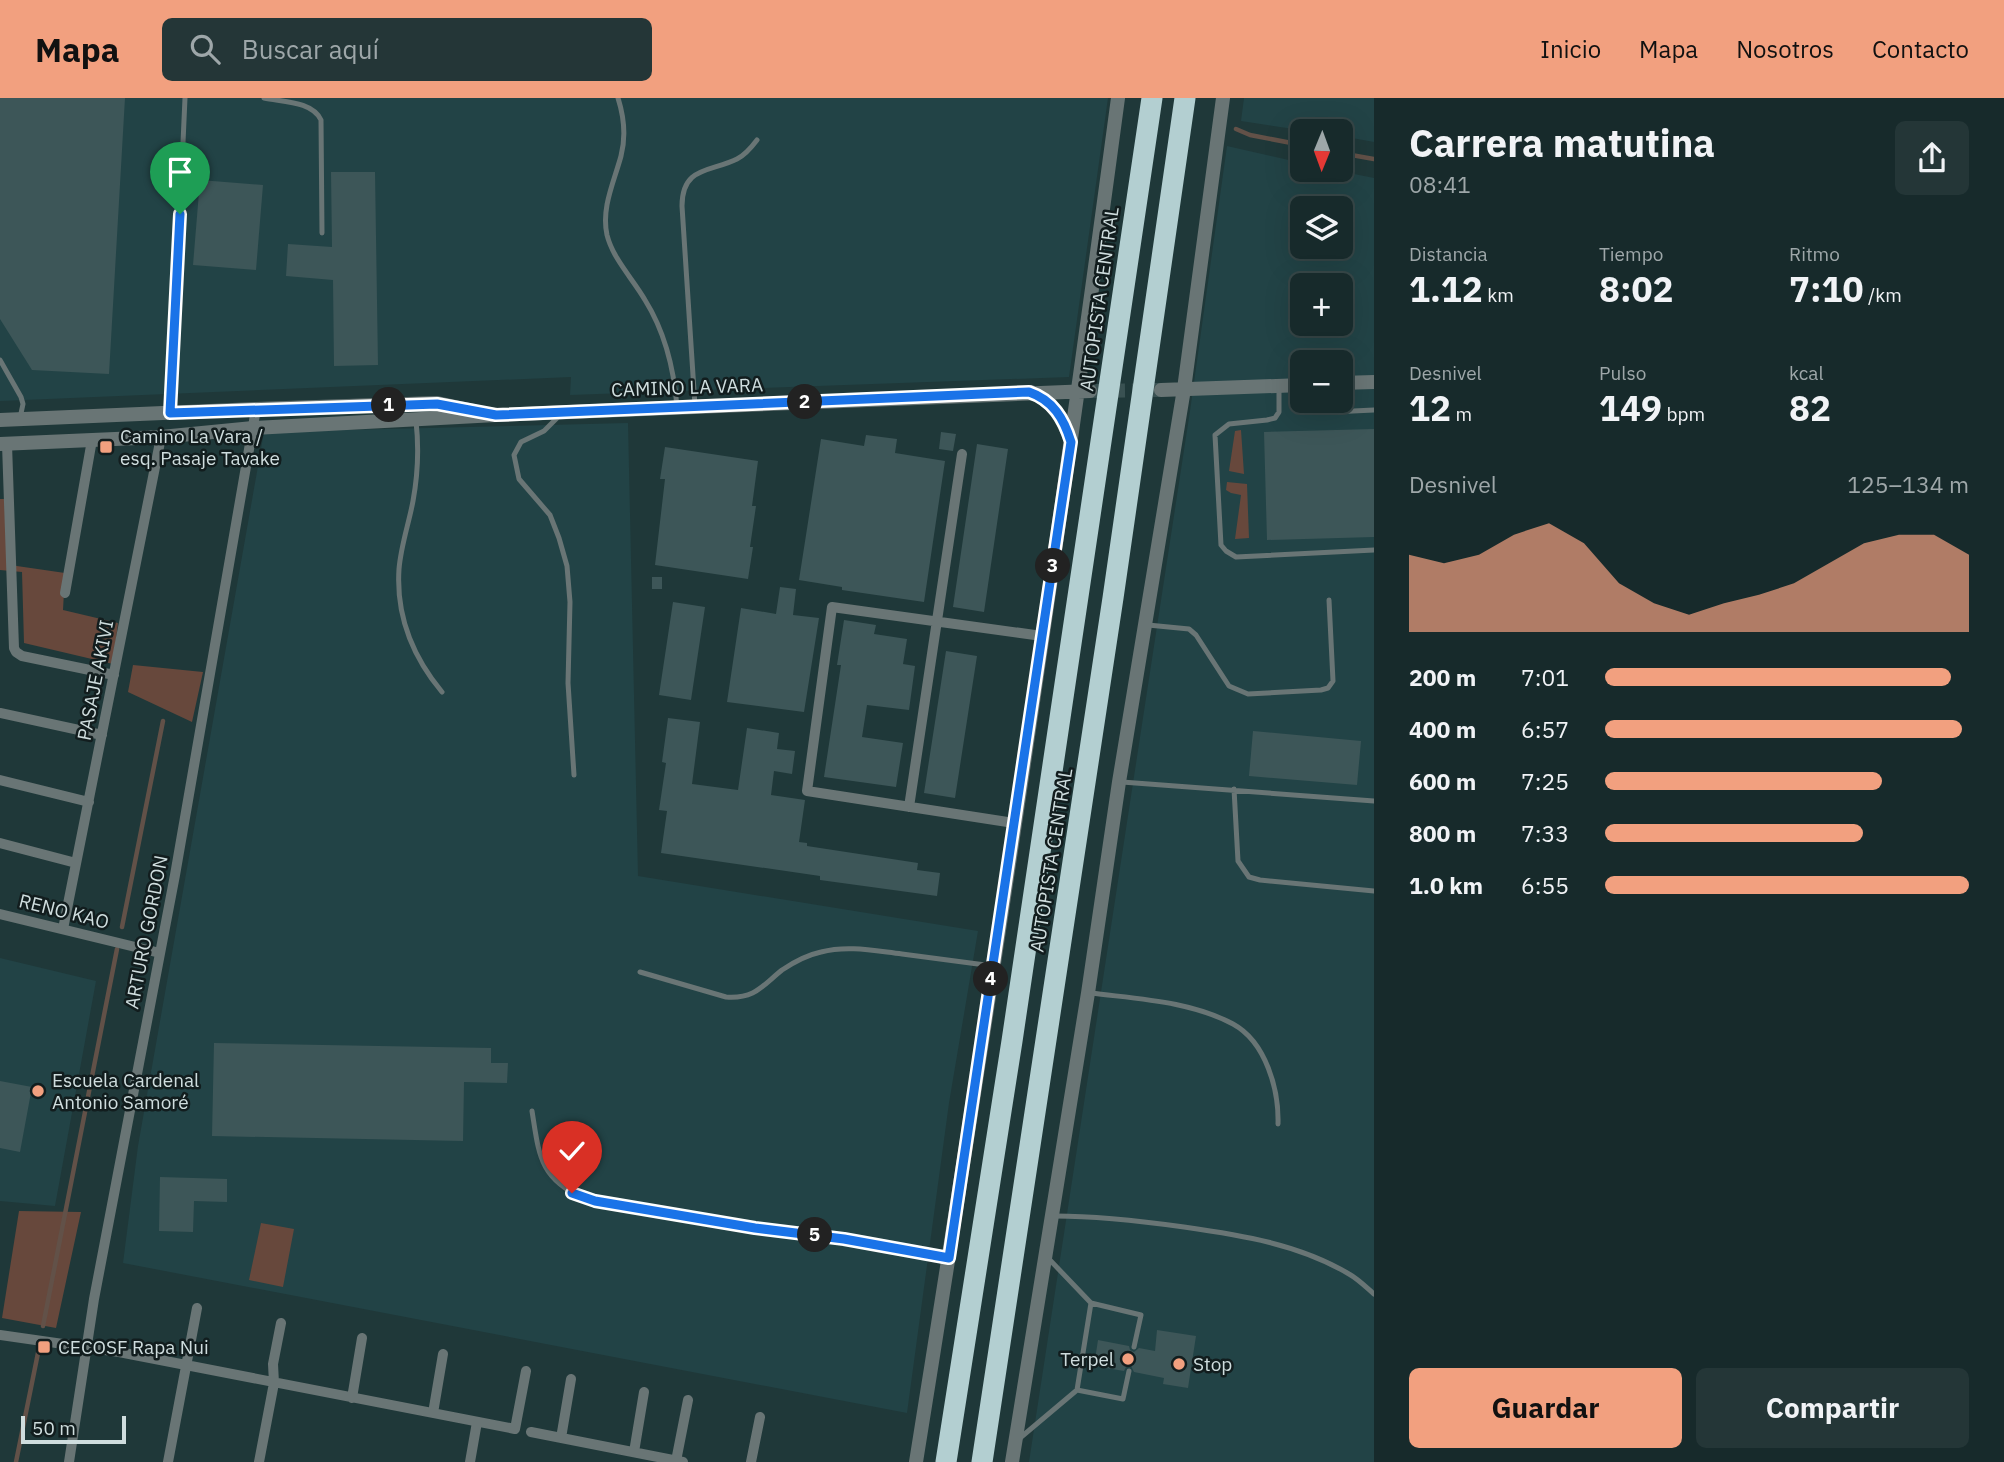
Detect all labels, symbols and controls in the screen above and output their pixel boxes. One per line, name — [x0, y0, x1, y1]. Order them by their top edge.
search box — [162, 18, 652, 81]
text: Mapa — [35, 28, 120, 71]
icon: search — [186, 30, 224, 68]
text: Buscar aquí — [242, 32, 379, 66]
text: Inicio — [1540, 33, 1601, 65]
text: Mapa — [1639, 33, 1698, 65]
text: Nosotros — [1736, 33, 1834, 65]
text: Contacto — [1872, 33, 1969, 65]
text: Carrera matutina — [1409, 118, 1715, 167]
north arrow — [1290, 119, 1353, 182]
map controls — [1290, 119, 1353, 413]
button: share — [1895, 121, 1969, 195]
pin — [150, 142, 210, 214]
icon: arrive — [161, 153, 199, 191]
text: 08:41 — [1409, 169, 1471, 199]
button: layers — [1290, 196, 1353, 259]
street label: AUTOPISTA CENTRAL — [1074, 205, 1124, 393]
text: Distancia — [1409, 242, 1488, 266]
text: Tiempo — [1599, 242, 1663, 266]
text: Ritmo — [1789, 242, 1840, 266]
text: 1.12 — [1409, 266, 1483, 312]
text: 8:02 — [1599, 266, 1674, 312]
text: 7:10 — [1789, 266, 1864, 312]
button: + — [1290, 273, 1353, 336]
text: km — [1483, 283, 1514, 307]
text: /km — [1864, 283, 1902, 307]
button: − — [1290, 350, 1353, 413]
text: Desnivel — [1409, 361, 1482, 385]
text: Pulso — [1599, 361, 1646, 385]
text: kcal — [1789, 361, 1824, 385]
street label: CAMINO LA VARA — [611, 372, 763, 402]
pin: 2 — [788, 384, 822, 420]
text: 12 — [1409, 385, 1451, 431]
text: 149 — [1599, 385, 1662, 431]
text: 82 — [1789, 385, 1831, 431]
pin: 1 — [372, 388, 406, 422]
text: 2 — [799, 389, 810, 413]
text: 1 — [383, 392, 394, 416]
text: m — [1451, 402, 1472, 426]
text: bpm — [1662, 402, 1705, 426]
place label: Camino La Vara / esq. Pasaje Tavake — [120, 424, 280, 470]
marker: Camino La Vara / esq. Pasaje Tavake — [98, 439, 114, 455]
text: Desnivel — [1409, 469, 1497, 499]
text: 125–134 m — [1847, 469, 1969, 499]
pin: 3 — [1036, 548, 1070, 584]
text: 3 — [1047, 553, 1058, 577]
street label: PASAJE AKIVI — [72, 618, 118, 742]
text: 200 m — [1409, 662, 1476, 692]
text: 7:01 — [1521, 662, 1569, 692]
text: 400 m — [1409, 714, 1476, 744]
text: 6:57 — [1521, 714, 1569, 744]
street label: AUTOPISTA CENTRAL — [1025, 766, 1077, 954]
text: 600 m — [1409, 766, 1476, 796]
text: 7:25 — [1521, 766, 1569, 796]
text: 800 m — [1409, 818, 1476, 848]
text: 7:33 — [1521, 818, 1569, 848]
street label: ARTURO GORDON — [119, 853, 173, 1011]
text: 1.0 km — [1409, 870, 1483, 900]
text: 6:55 — [1521, 870, 1569, 900]
street label: RENO KAO — [16, 888, 112, 934]
pin: 4 — [974, 962, 1009, 996]
text: 4 — [985, 966, 996, 990]
place label: Escuela Cardenal Antonio Samoré — [52, 1068, 199, 1114]
marker: Escuela Cardenal Antonio Samoré — [30, 1083, 46, 1099]
pin — [542, 1121, 602, 1193]
icon: check — [553, 1132, 591, 1170]
pin: 5 — [798, 1218, 832, 1252]
text: 5 — [809, 1222, 820, 1246]
place label: CECOSF Rapa Nui — [58, 1335, 209, 1359]
marker: CECOSF Rapa Nui — [36, 1339, 52, 1355]
place label: Terpel — [1060, 1347, 1114, 1371]
marker: Terpel — [1120, 1351, 1136, 1367]
place label: Stop — [1193, 1352, 1232, 1376]
marker: Stop — [1171, 1356, 1187, 1372]
button: Guardar — [1409, 1368, 1682, 1448]
button: Compartir — [1696, 1368, 1969, 1448]
scale bar — [21, 1413, 126, 1445]
text: 50 m — [32, 1416, 76, 1440]

